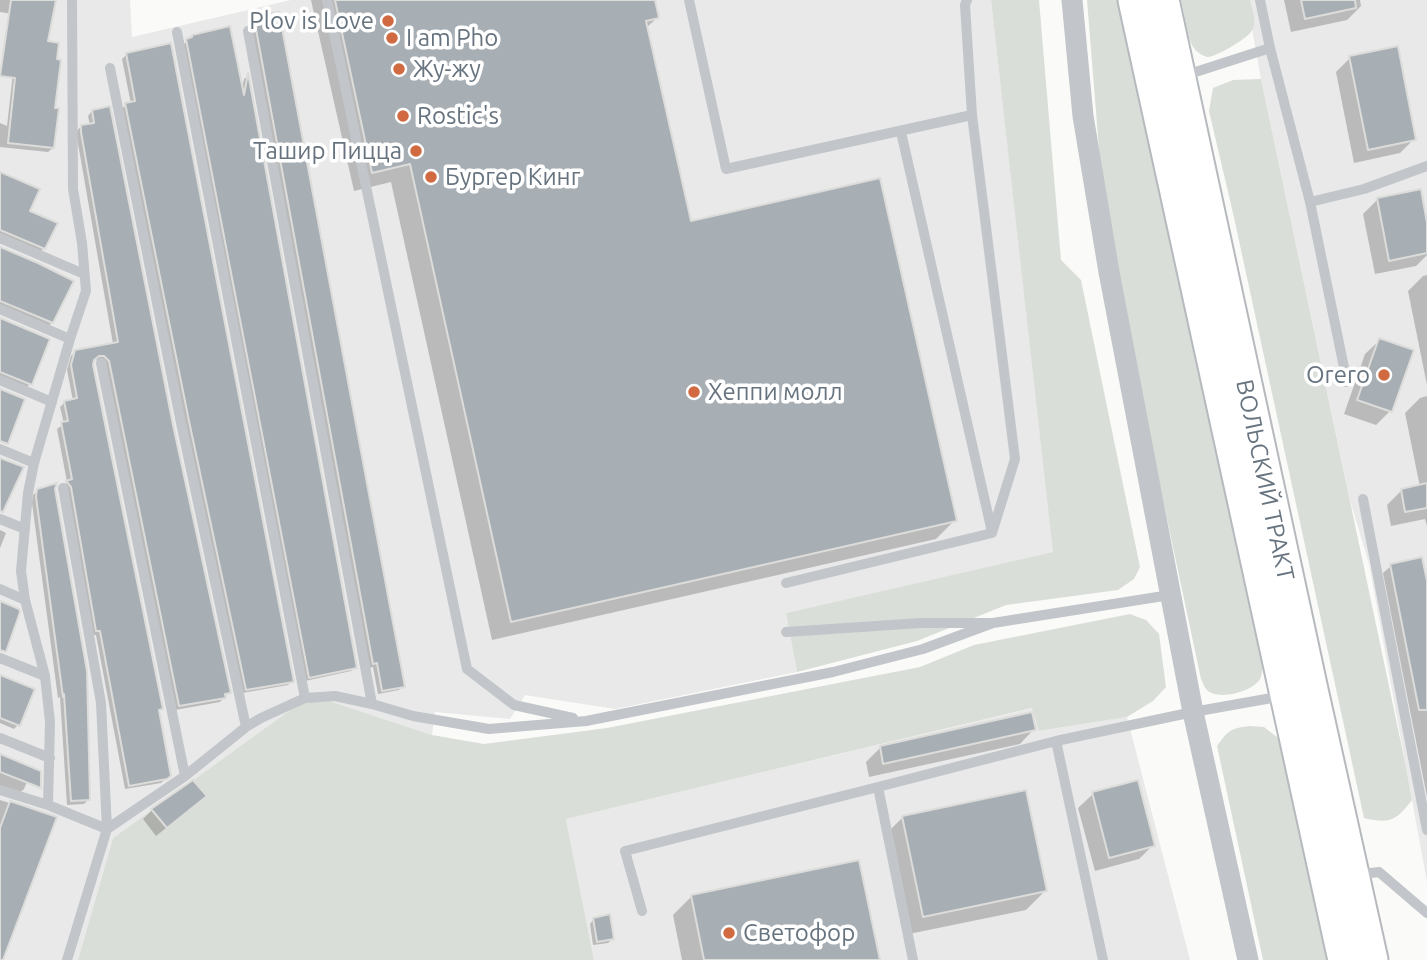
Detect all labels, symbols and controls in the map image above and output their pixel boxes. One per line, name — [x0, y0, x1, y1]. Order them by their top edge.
place label: Plov is Love — [249, 7, 374, 35]
marker: Plov is Love — [380, 13, 396, 29]
place label: I am Pho — [406, 24, 498, 52]
marker: I am Pho — [384, 30, 400, 46]
place label: Жу-жу — [413, 55, 481, 83]
marker: Жу-жу — [391, 61, 407, 77]
place label: Rostic's — [417, 102, 499, 130]
marker: Rostic's — [395, 108, 411, 124]
place label: Ташир Пицца — [253, 137, 402, 165]
marker: Ташир Пицца — [408, 143, 424, 159]
place label: Бургер Кинг — [445, 163, 580, 191]
marker: Бургер Кинг — [423, 169, 439, 185]
place label: Orero — [1306, 361, 1370, 389]
marker: Orero — [1376, 367, 1392, 383]
street label: ВОЛЬСКИЙ ТРАКТ — [1230, 377, 1300, 583]
place label: Хеппи молл — [708, 378, 843, 406]
marker: Хеппи молл — [686, 384, 702, 400]
place label: Светофор — [743, 919, 855, 947]
marker: Светофор — [721, 925, 737, 941]

